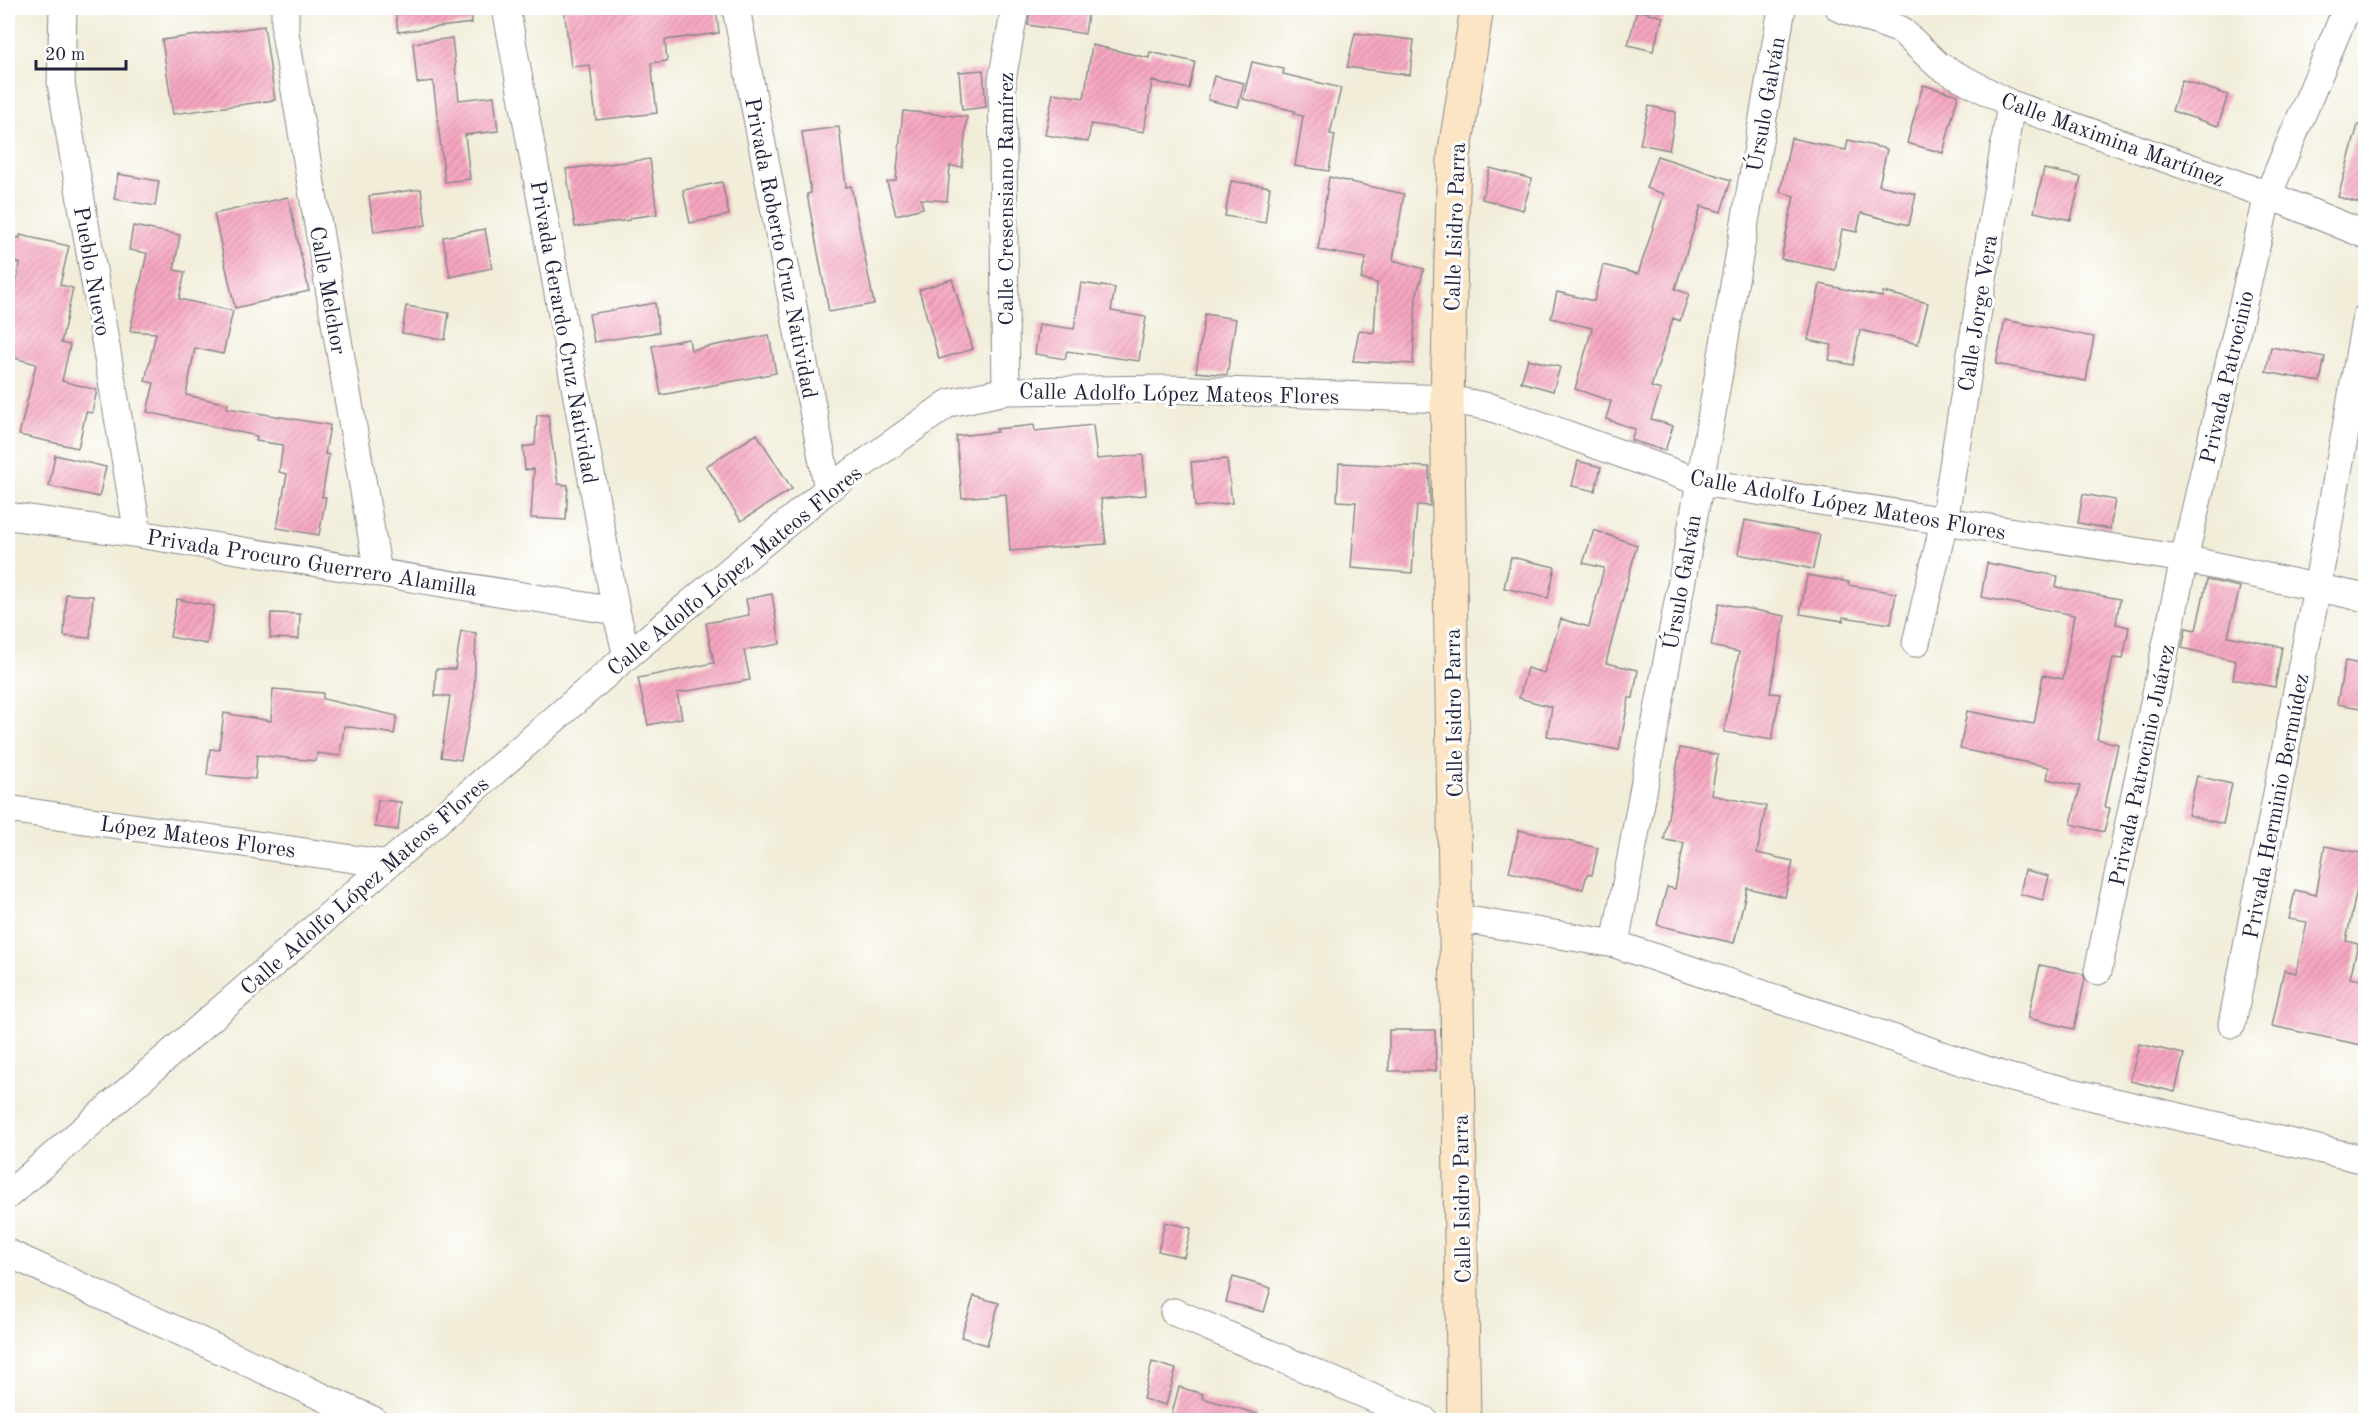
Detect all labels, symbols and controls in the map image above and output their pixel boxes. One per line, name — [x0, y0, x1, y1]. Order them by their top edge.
scale bar — [36, 33, 126, 71]
street label: Úrsulo Galván — [1740, 34, 1790, 174]
text: 20 m — [45, 46, 85, 64]
street label: Calle Cresensiano Ramírez — [996, 72, 1018, 326]
street label: Calle Maximina Martínez — [1997, 90, 2227, 192]
street label: Privada Roberto Cruz Natividad — [740, 96, 820, 401]
street label: Calle Isidro Parra — [1442, 142, 1470, 312]
street label: Privada Gerardo Cruz Natividad — [525, 179, 601, 486]
street label: Pueblo Nuevo — [69, 205, 113, 338]
street label: Calle Melchor — [305, 225, 349, 356]
street label: Calle Jorge Vera — [1956, 233, 2002, 393]
street label: Privada Patrocinio — [2197, 289, 2259, 466]
street label: Calle Adolfo López Mateos Flores — [1019, 381, 1339, 409]
street label: Calle Adolfo López Mateos Flores — [604, 462, 867, 681]
street label: Calle Adolfo López Mateos Flores — [1688, 467, 2007, 545]
street label: Úrsulo Galván — [1656, 512, 1706, 652]
street label: Privada Procuro Guerrero Alamilla — [145, 527, 479, 601]
street label: Calle Isidro Parra — [1443, 628, 1467, 798]
street label: Privada Patrocinio Juárez — [2107, 643, 2179, 888]
street label: Privada Herminio Bermúdez — [2240, 672, 2314, 941]
street label: Calle Adolfo López Mateos Flores — [237, 773, 493, 1000]
street label: López Mateos Flores — [99, 813, 297, 863]
street label: Calle Isidro Parra — [1451, 1114, 1475, 1284]

